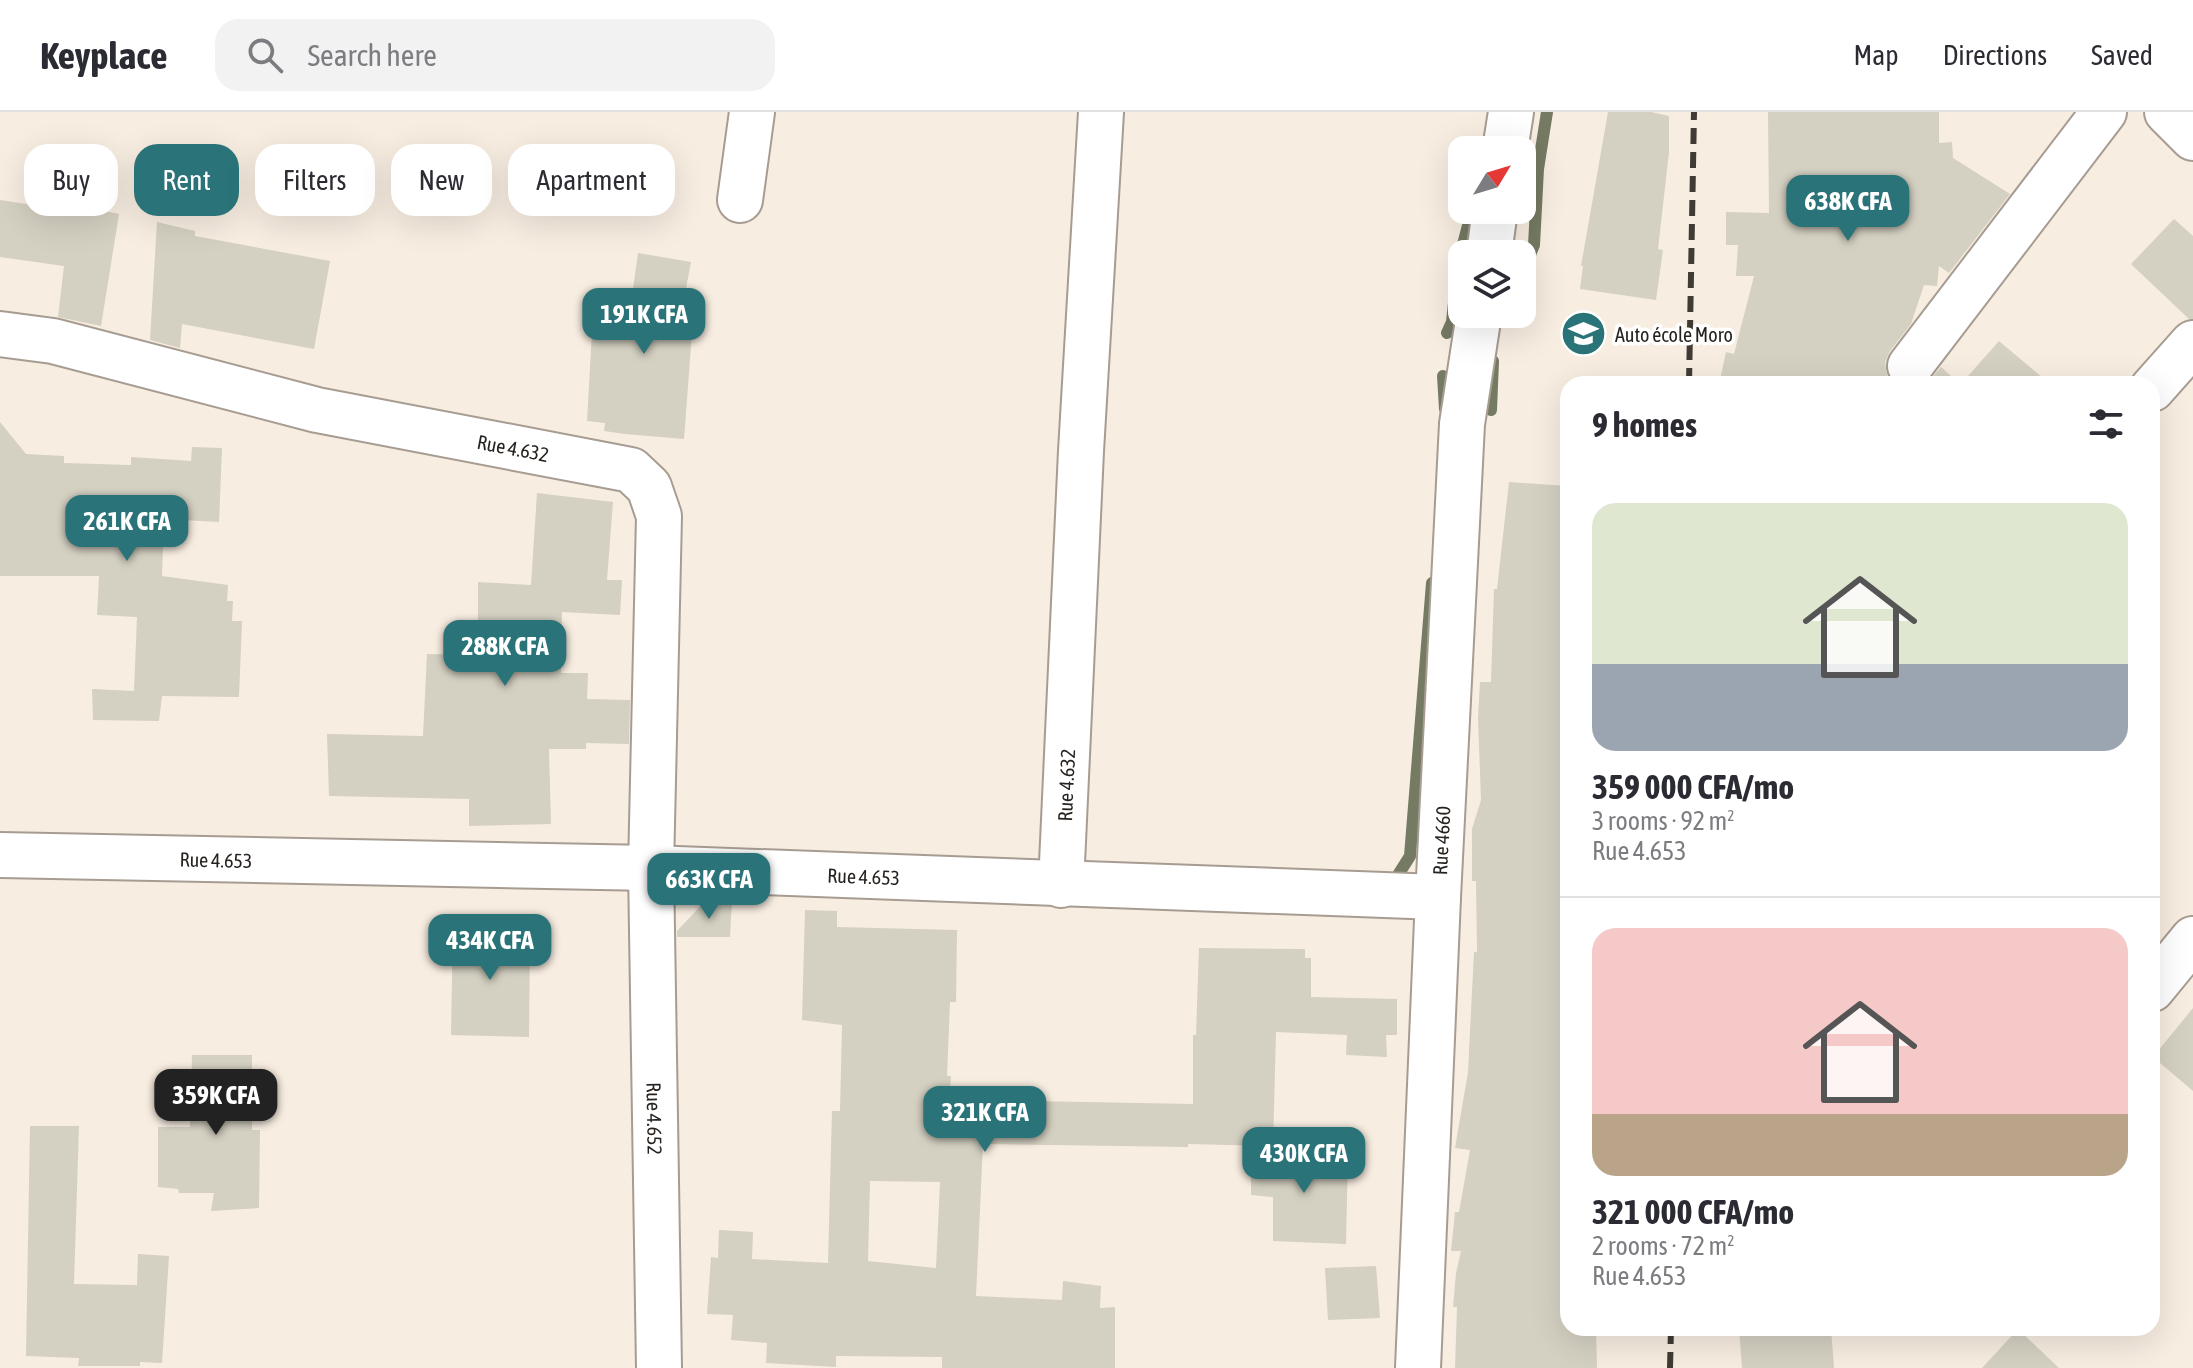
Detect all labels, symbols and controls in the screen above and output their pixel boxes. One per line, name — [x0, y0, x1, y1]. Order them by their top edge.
search box — [215, 19, 775, 91]
icon: search — [243, 33, 287, 77]
text: Keyplace — [40, 34, 167, 77]
text: Search here — [307, 38, 437, 72]
text: Map — [1854, 39, 1899, 71]
text: Directions — [1943, 39, 2047, 71]
text: Saved — [2091, 39, 2153, 71]
north arrow — [1448, 136, 1536, 224]
map controls — [1448, 136, 1536, 328]
chip: Buy — [24, 144, 118, 216]
chip: Rent — [134, 144, 239, 216]
chip: Filters — [255, 144, 375, 216]
chip: New — [391, 144, 492, 216]
chip: Apartment — [508, 144, 675, 216]
pin: 638K CFA — [1765, 175, 1931, 243]
text: 638K CFA — [1804, 186, 1892, 216]
button: layers — [1448, 240, 1536, 328]
pin: 191K CFA — [561, 288, 727, 356]
text: 191K CFA — [600, 299, 688, 329]
school or university icon: Auto école Moro — [1560, 310, 1608, 358]
place label: Auto école Moro — [1615, 323, 1733, 346]
icon: filters — [2084, 402, 2128, 446]
text: 9 homes — [1592, 405, 1697, 444]
street label: Rue 4.632 — [475, 429, 551, 466]
pin: 261K CFA — [44, 495, 210, 563]
text: 261K CFA — [83, 506, 171, 536]
icon: home — [1788, 555, 1932, 699]
pin: 288K CFA — [422, 620, 588, 688]
text: 288K CFA — [461, 631, 549, 661]
street label: Rue 4.632 — [1052, 748, 1079, 822]
text: 359 000 CFA/mo — [1592, 767, 1794, 806]
street label: Rue 4660 — [1428, 805, 1454, 876]
text: 3 rooms · 92 m² — [1592, 806, 1734, 836]
text: Rue 4.653 — [1592, 836, 1686, 866]
street label: Rue 4.653 — [179, 847, 253, 872]
pin: 663K CFA — [626, 853, 792, 921]
street label: Rue 4.653 — [827, 863, 900, 889]
text: 663K CFA — [665, 864, 753, 894]
pin: 434K CFA — [407, 914, 573, 982]
text: 434K CFA — [446, 925, 534, 955]
icon: home — [1788, 980, 1932, 1124]
pin: 359K CFA — [133, 1069, 299, 1137]
text: 359K CFA — [172, 1080, 260, 1110]
street label: Rue 4.652 — [643, 1082, 667, 1155]
pin: 321K CFA — [902, 1086, 1068, 1154]
text: 321K CFA — [941, 1097, 1029, 1127]
pin: 430K CFA — [1221, 1127, 1387, 1195]
text: 430K CFA — [1260, 1138, 1348, 1168]
text: 321 000 CFA/mo — [1592, 1192, 1794, 1231]
text: 2 rooms · 72 m² — [1592, 1231, 1734, 1261]
text: Rue 4.653 — [1592, 1261, 1686, 1291]

